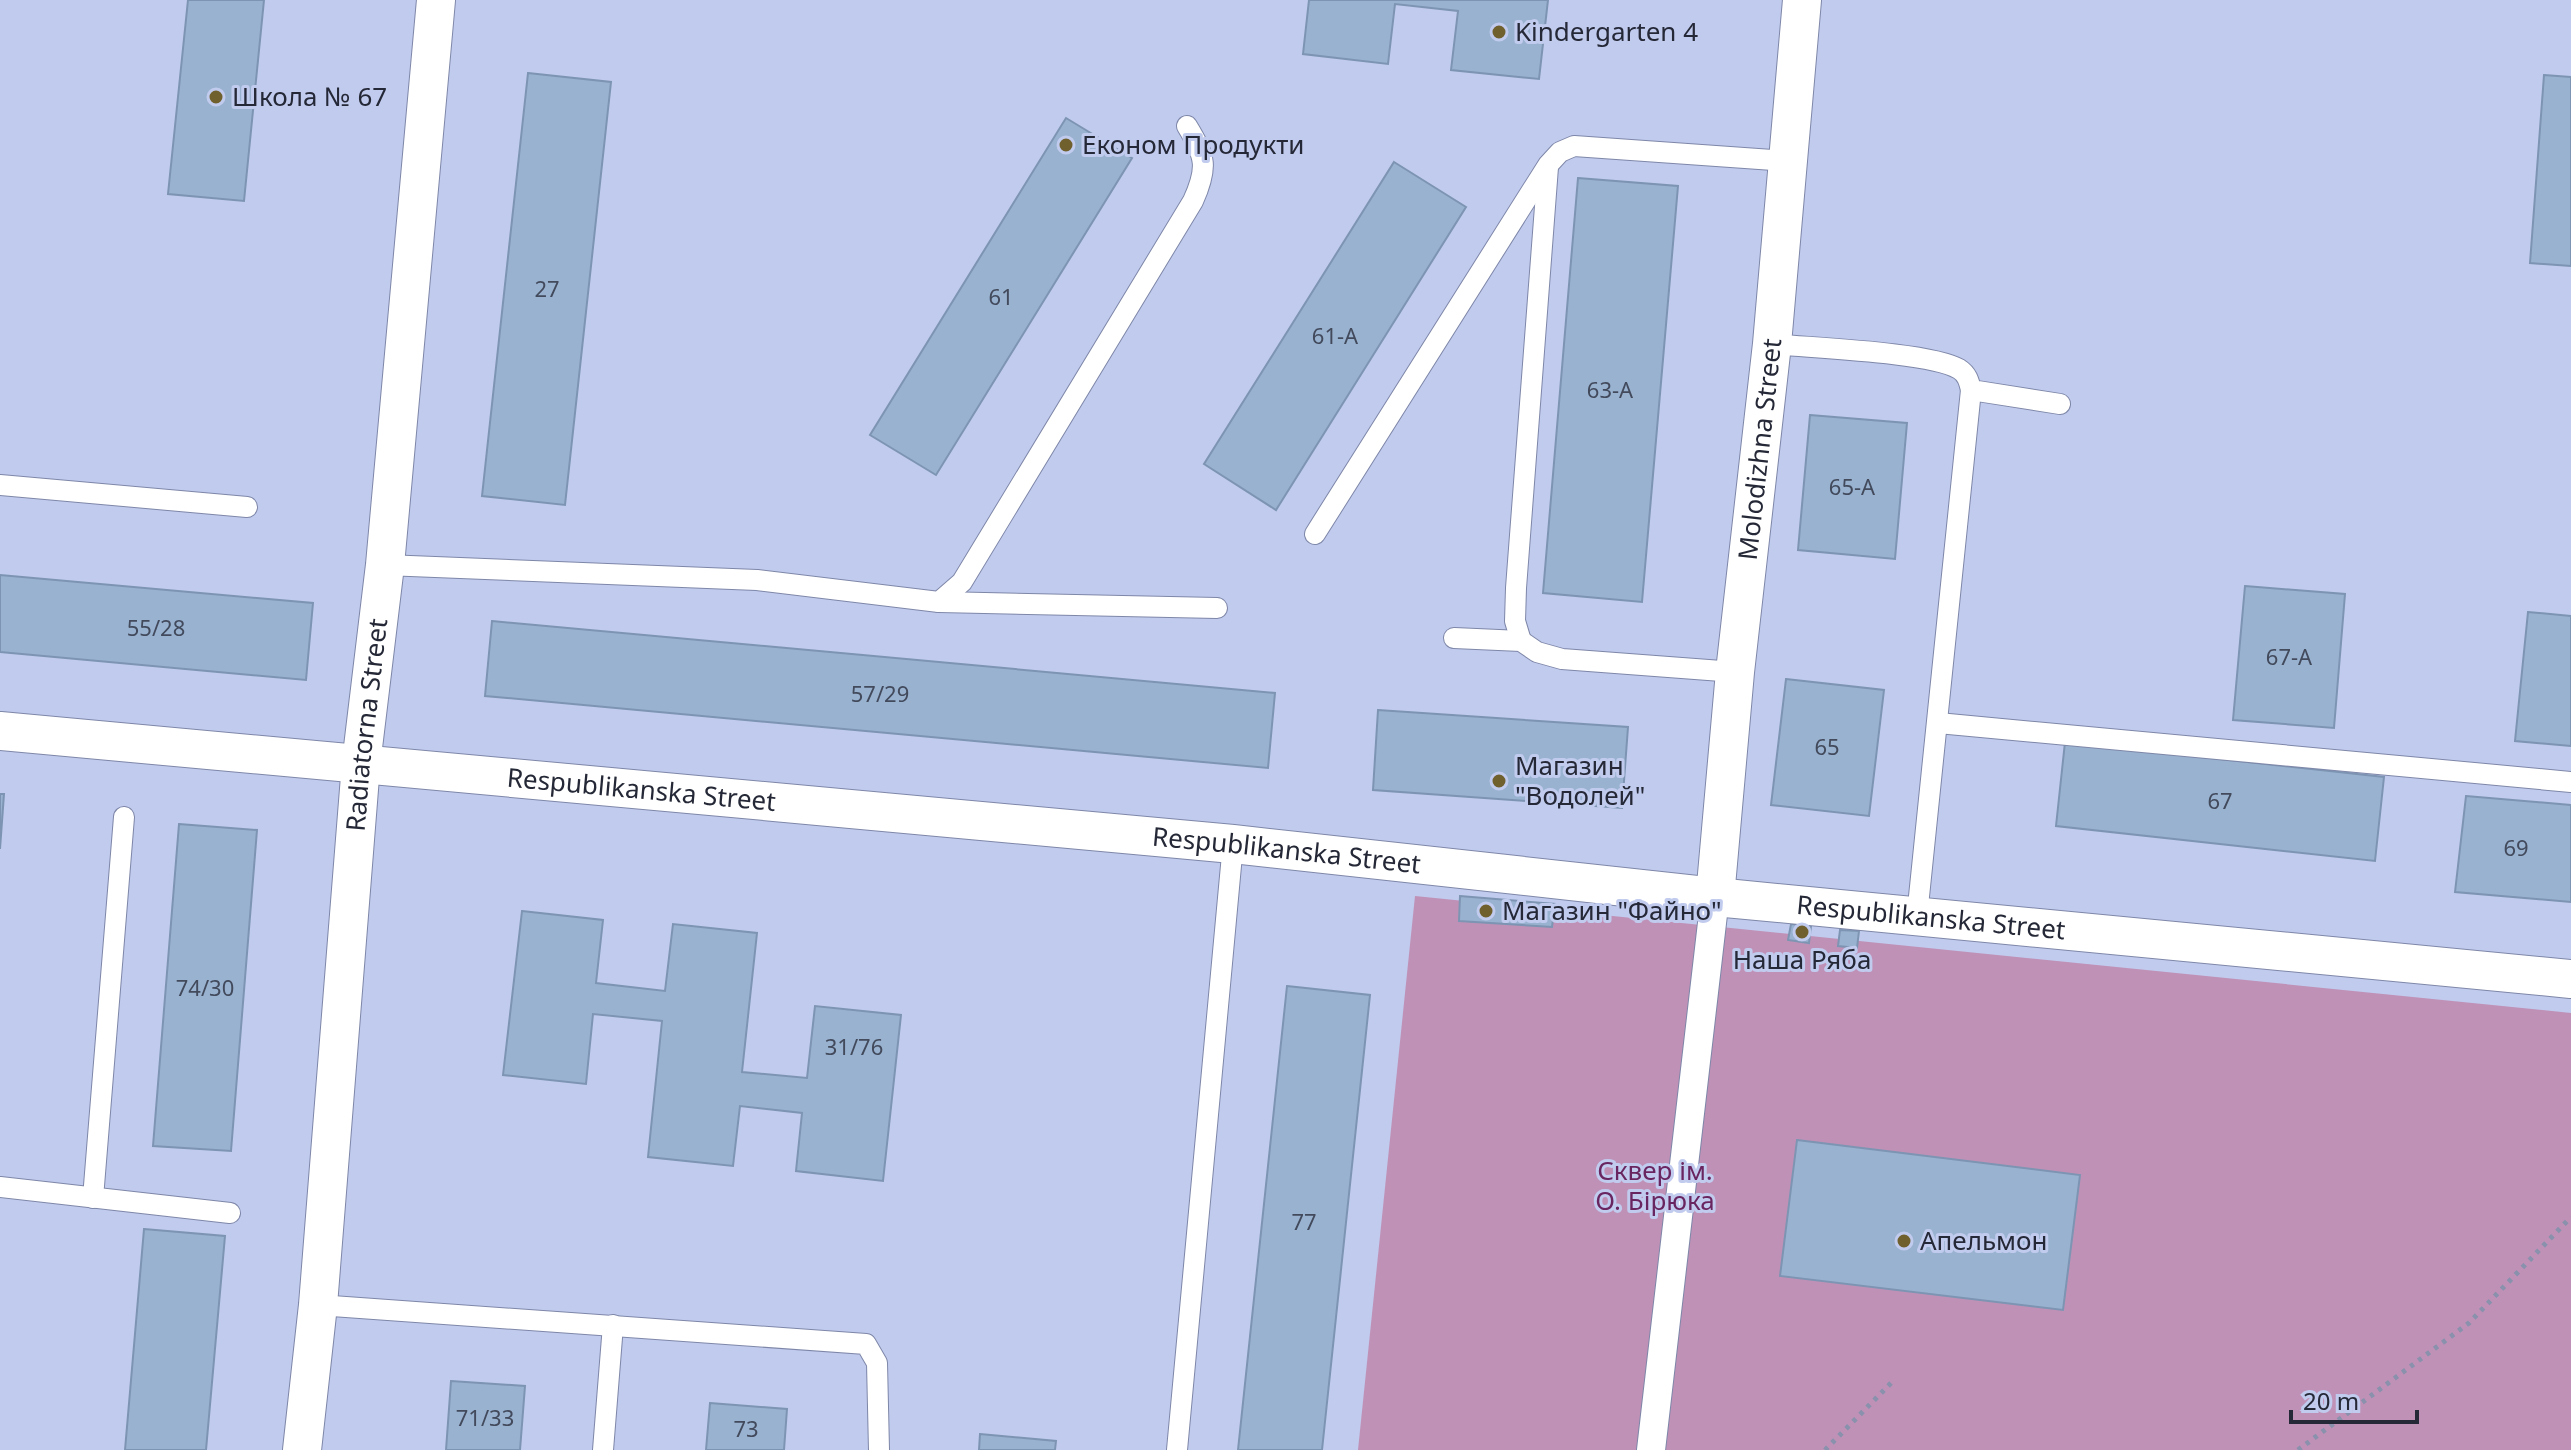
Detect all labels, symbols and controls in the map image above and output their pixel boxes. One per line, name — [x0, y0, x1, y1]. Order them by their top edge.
place label: Kindergarten 4 — [1515, 13, 1698, 49]
marker: Kindergarten 4 — [1490, 23, 1508, 41]
place label: Школа № 67 — [232, 78, 387, 114]
marker: Школа № 67 — [207, 88, 225, 106]
place label: Економ Продукти — [1082, 126, 1304, 162]
marker: Економ Продукти — [1057, 136, 1075, 154]
house number: 27 — [534, 273, 560, 303]
house number: 61 — [988, 281, 1014, 311]
house number: 61-А — [1312, 320, 1359, 350]
street label: Molodizhna Street — [1729, 337, 1789, 562]
house number: 63-А — [1587, 374, 1634, 404]
house number: 65-А — [1829, 471, 1876, 501]
house number: 55/28 — [127, 612, 185, 642]
street label: Radiatorna Street — [337, 616, 395, 833]
house number: 67-А — [2266, 641, 2313, 671]
house number: 57/29 — [851, 678, 909, 708]
house number: 65 — [1814, 731, 1840, 761]
place label: Магазин "Водолей" — [1515, 747, 1645, 813]
street label: Respublikanska Street — [505, 759, 777, 819]
marker: Магазин "Водолей" — [1490, 772, 1508, 790]
house number: 67 — [2207, 785, 2233, 815]
street label: Respublikanska Street — [1151, 818, 1423, 882]
house number: 69 — [2503, 832, 2529, 862]
street label: Respublikanska Street — [1795, 886, 2067, 947]
place label: Магазин "Файно" — [1502, 892, 1722, 928]
marker: Магазин "Файно" — [1477, 902, 1495, 920]
marker: Наша Ряба — [1793, 923, 1811, 941]
place label: Наша Ряба — [1733, 941, 1871, 977]
house number: 74/30 — [176, 972, 234, 1002]
house number: 31/76 — [825, 1031, 883, 1061]
park label: Сквер ім. О. Бірюка — [1595, 1152, 1715, 1218]
house number: 77 — [1291, 1206, 1317, 1236]
place label: Апельмон — [1920, 1222, 2047, 1258]
marker: Апельмон — [1895, 1232, 1913, 1250]
scale bar — [2291, 1374, 2417, 1424]
text: 20 m — [2303, 1384, 2359, 1417]
house number: 71/33 — [456, 1402, 514, 1432]
house number: 73 — [733, 1413, 759, 1443]

